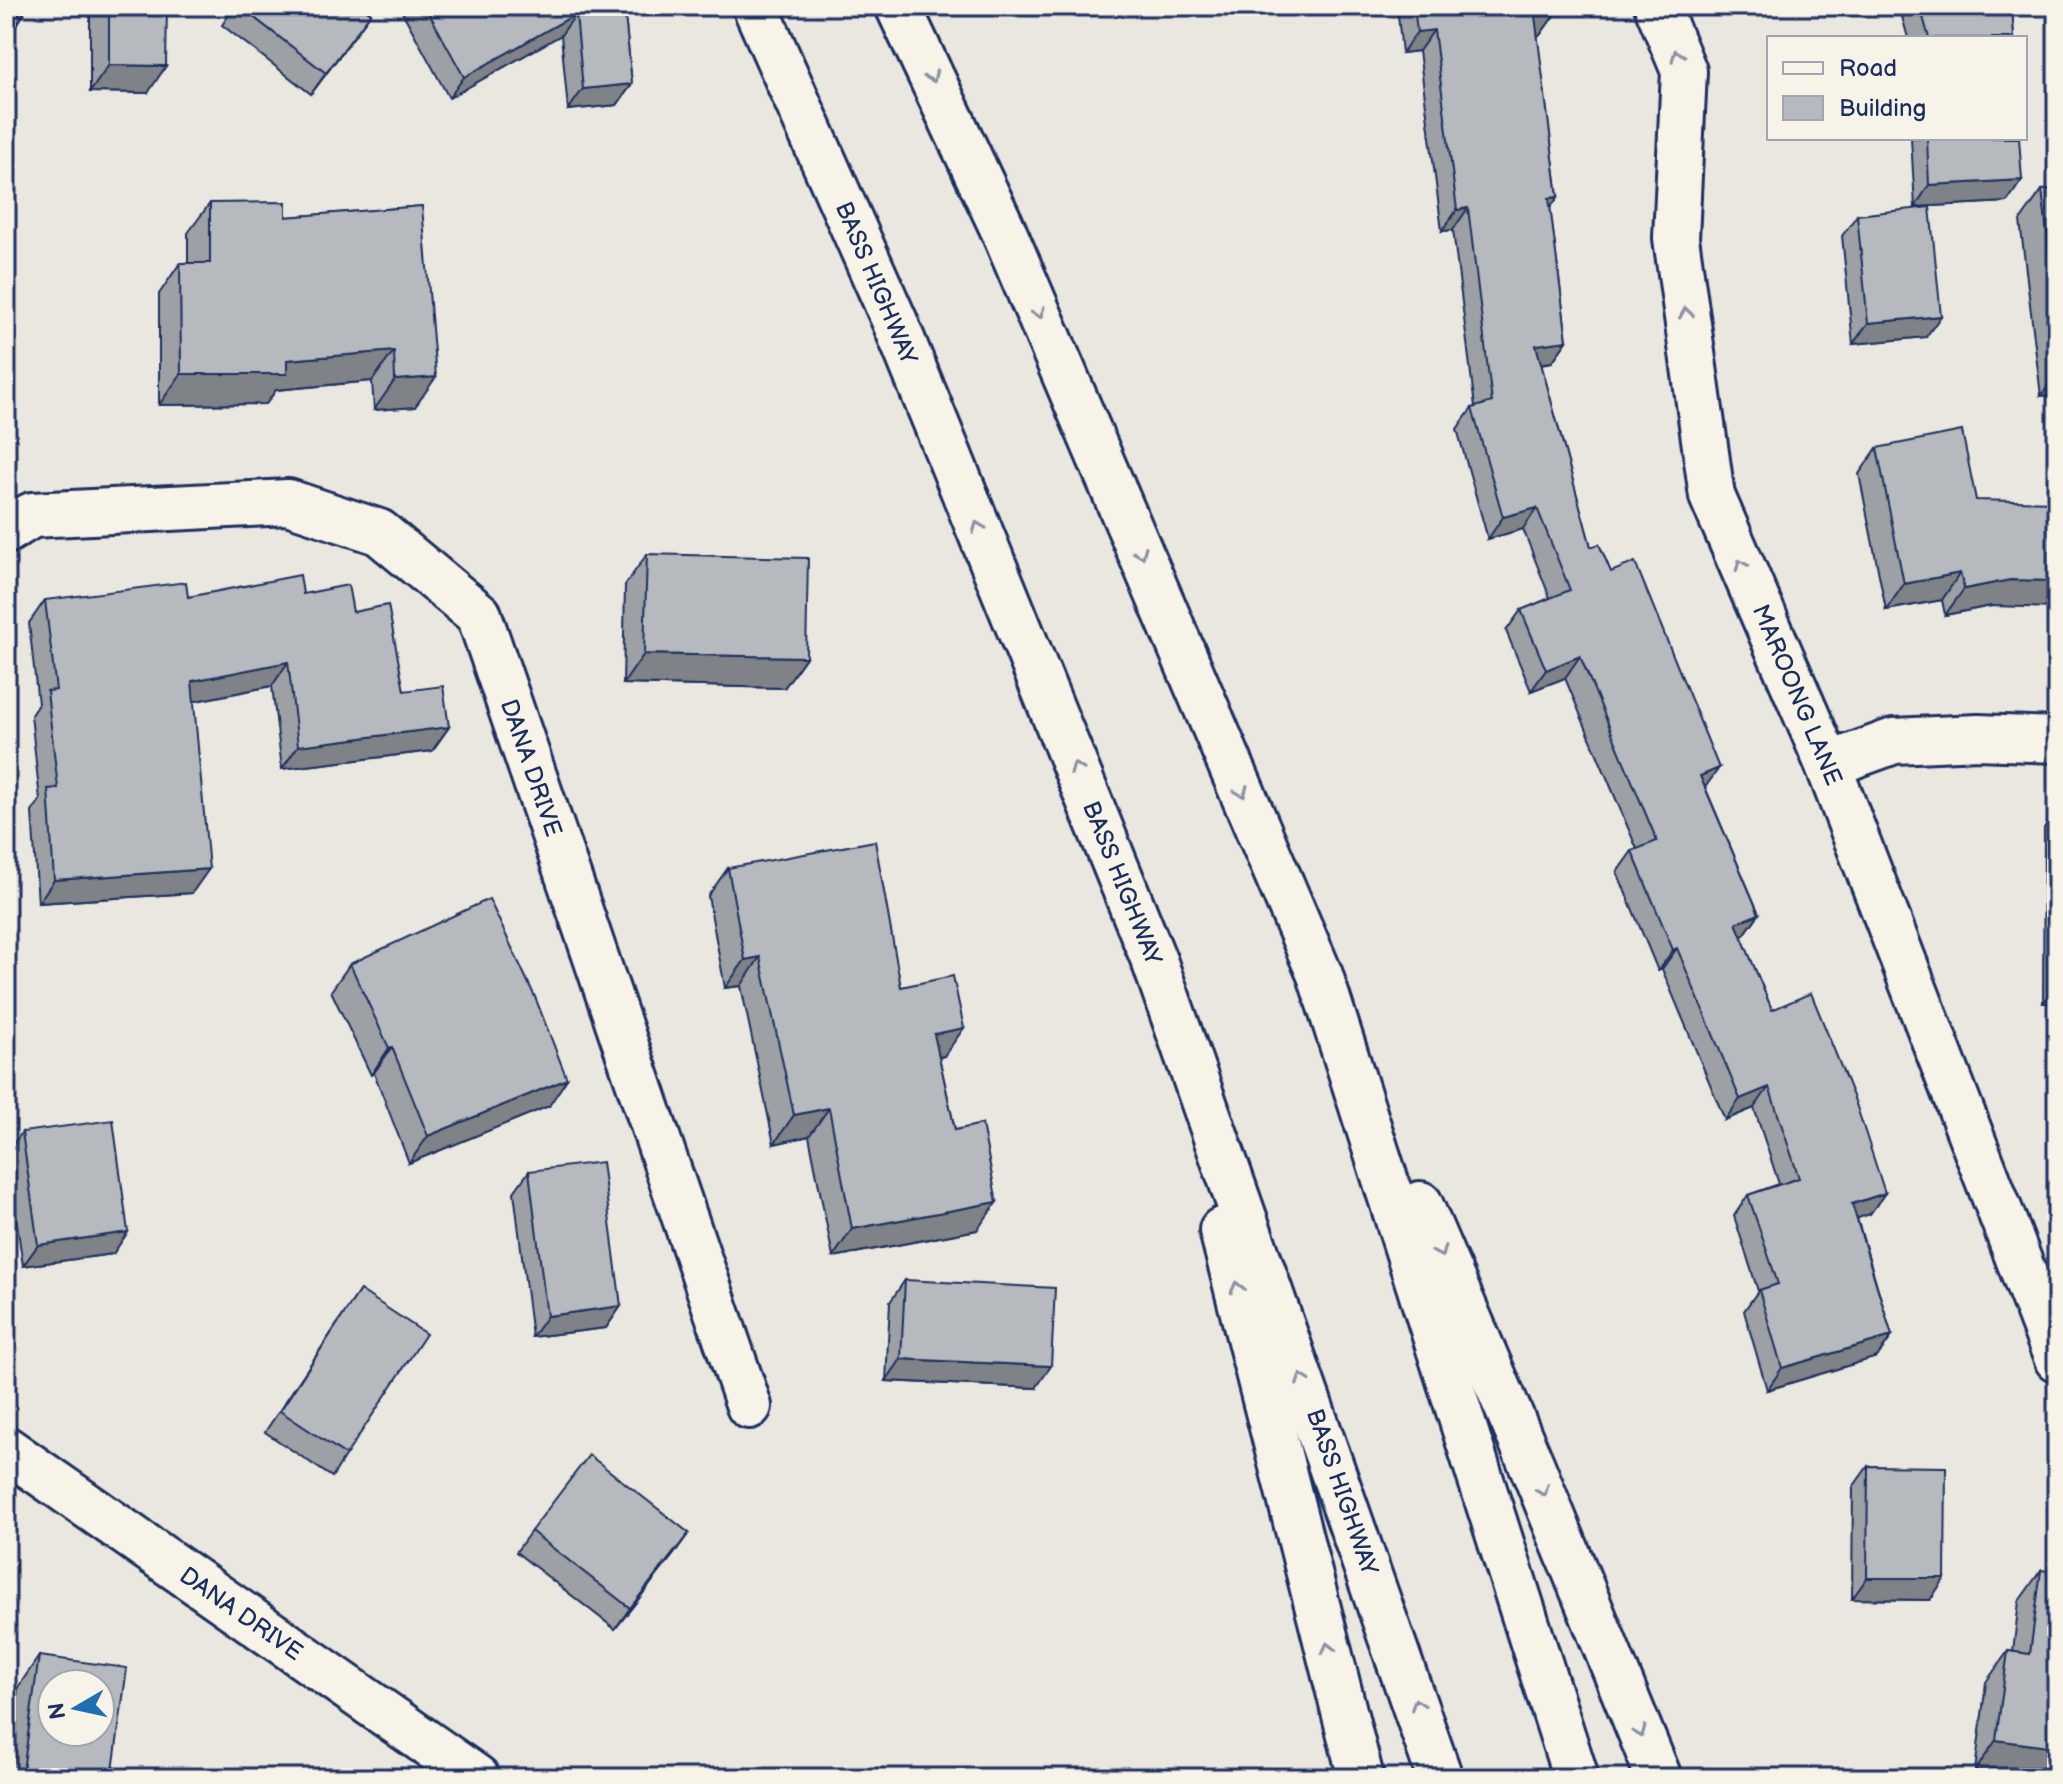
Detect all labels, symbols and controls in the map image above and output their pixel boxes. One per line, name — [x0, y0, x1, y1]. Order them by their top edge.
legend — [1767, 36, 2027, 140]
one-way arrow — [1671, 49, 1687, 63]
text: Road — [1839, 54, 1897, 83]
one-way arrow — [922, 68, 938, 83]
text: Building — [1839, 94, 1926, 123]
street label: BASS HIGHWAY — [829, 197, 924, 370]
one-way arrow — [1029, 305, 1045, 319]
one-way arrow — [1678, 306, 1695, 320]
one-way arrow — [971, 521, 988, 535]
one-way arrow — [1131, 545, 1147, 559]
one-way arrow — [1735, 559, 1751, 573]
street label: MAROONG LANE — [1746, 600, 1848, 790]
street label: DANA DRIVE — [494, 696, 568, 840]
one-way arrow — [1069, 762, 1085, 776]
one-way arrow — [1233, 784, 1249, 798]
street label: BASS HIGHWAY — [1076, 797, 1168, 970]
one-way arrow — [1431, 1244, 1447, 1258]
one-way arrow — [1229, 1281, 1246, 1295]
one-way arrow — [1295, 1373, 1312, 1387]
street label: BASS HIGHWAY — [1300, 1405, 1384, 1580]
one-way arrow — [1533, 1483, 1550, 1497]
street label: DANA DRIVE — [174, 1561, 308, 1667]
one-way arrow — [1320, 1642, 1337, 1656]
north arrow — [36, 1668, 116, 1748]
one-way arrow — [1410, 1697, 1426, 1711]
text: N — [43, 1701, 72, 1721]
one-way arrow — [1631, 1724, 1647, 1738]

